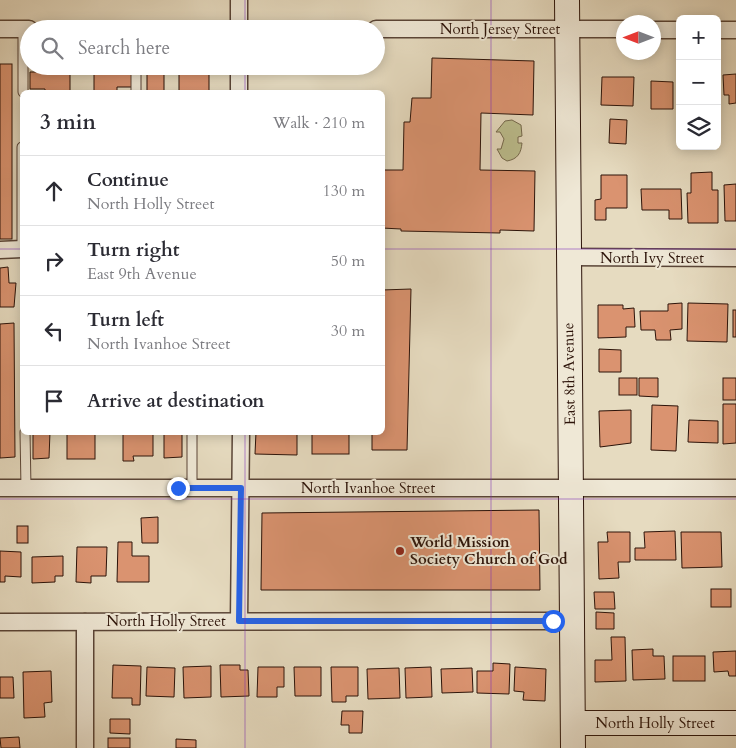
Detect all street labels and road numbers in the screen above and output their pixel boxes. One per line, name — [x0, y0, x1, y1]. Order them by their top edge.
street label: North Jersey Street — [440, 19, 561, 39]
street label: North Ivy Street — [600, 248, 704, 268]
street label: East 8th Avenue — [558, 322, 580, 426]
street label: North Ivanhoe Street — [301, 478, 435, 498]
street label: North Holly Street — [106, 611, 226, 631]
street label: North Holly Street — [595, 713, 715, 733]

